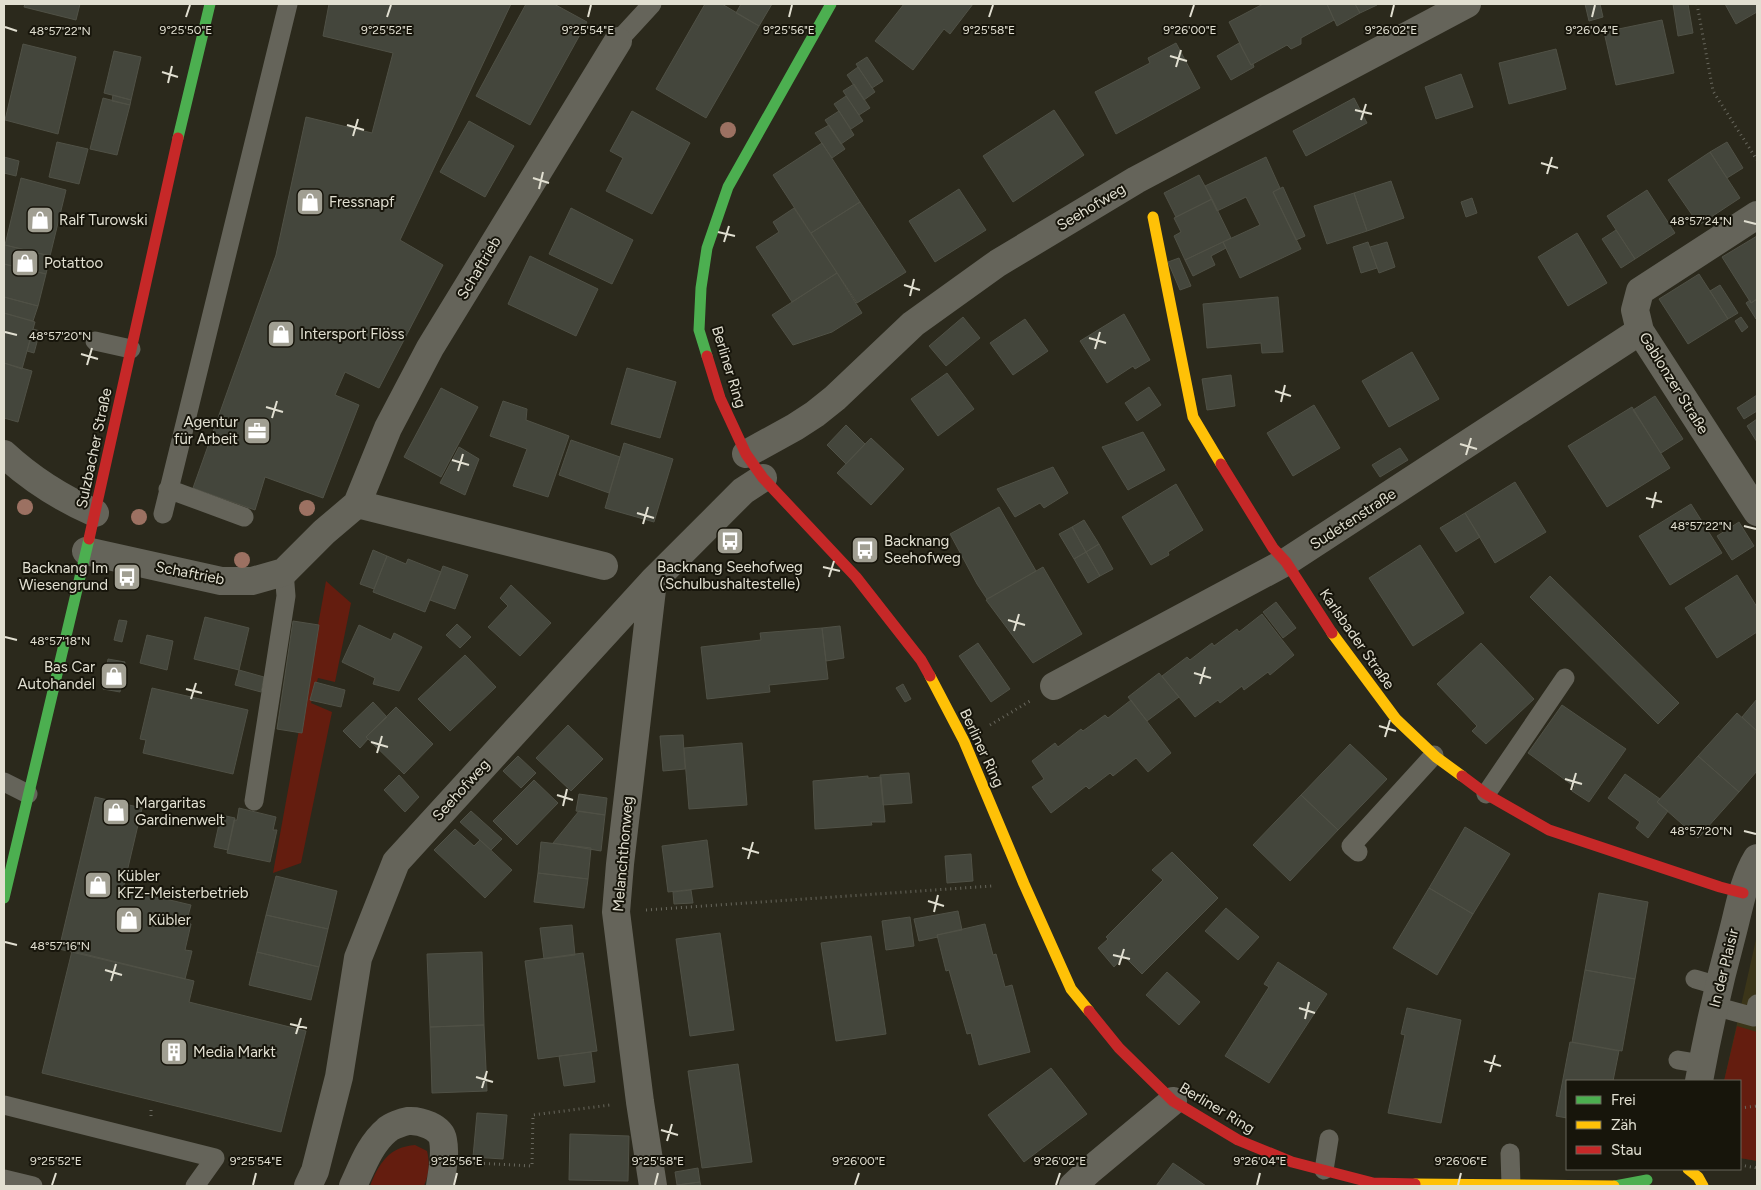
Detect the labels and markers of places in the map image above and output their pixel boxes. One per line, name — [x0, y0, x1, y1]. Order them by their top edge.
shop icon: Fressnapf — [295, 187, 325, 217]
place label: Fressnapf — [329, 193, 395, 211]
shop icon: Ralf Turowski — [25, 205, 55, 235]
place label: Ralf Turowski — [59, 211, 148, 229]
shop icon: Potattoo — [10, 248, 40, 278]
place label: Potattoo — [44, 254, 104, 272]
shop icon: Intersport Flöss — [266, 319, 296, 349]
place label: Intersport Flöss — [300, 325, 404, 343]
place label: Agentur für Arbeit — [174, 413, 238, 448]
office icon: Agentur für Arbeit — [242, 416, 272, 446]
bus stop icon: Backnang Seehofweg (Schulbushaltestelle) — [715, 526, 745, 556]
place label: Backnang Seehofweg — [884, 532, 961, 567]
bus stop icon: Backnang Seehofweg — [850, 535, 880, 565]
place label: Backnang Seehofweg (Schulbushaltestelle) — [657, 558, 803, 593]
place label: Backnang Im Wiesengrund — [19, 559, 108, 594]
bus stop icon: Backnang Im Wiesengrund — [112, 562, 142, 592]
place label: Bas Car Autohandel — [17, 658, 95, 693]
shop icon: Bas Car Autohandel — [99, 661, 129, 691]
place label: Margaritas Gardinenwelt — [135, 794, 225, 829]
shop icon: Margaritas Gardinenwelt — [101, 797, 131, 827]
place label: Kübler KFZ-Meisterbetrieb — [117, 867, 249, 902]
shop icon: Kübler KFZ-Meisterbetrieb — [83, 870, 113, 900]
shop icon: Kübler — [114, 905, 144, 935]
place label: Kübler — [148, 911, 191, 929]
building icon: Media Markt — [159, 1037, 189, 1067]
place label: Media Markt — [193, 1043, 276, 1061]

